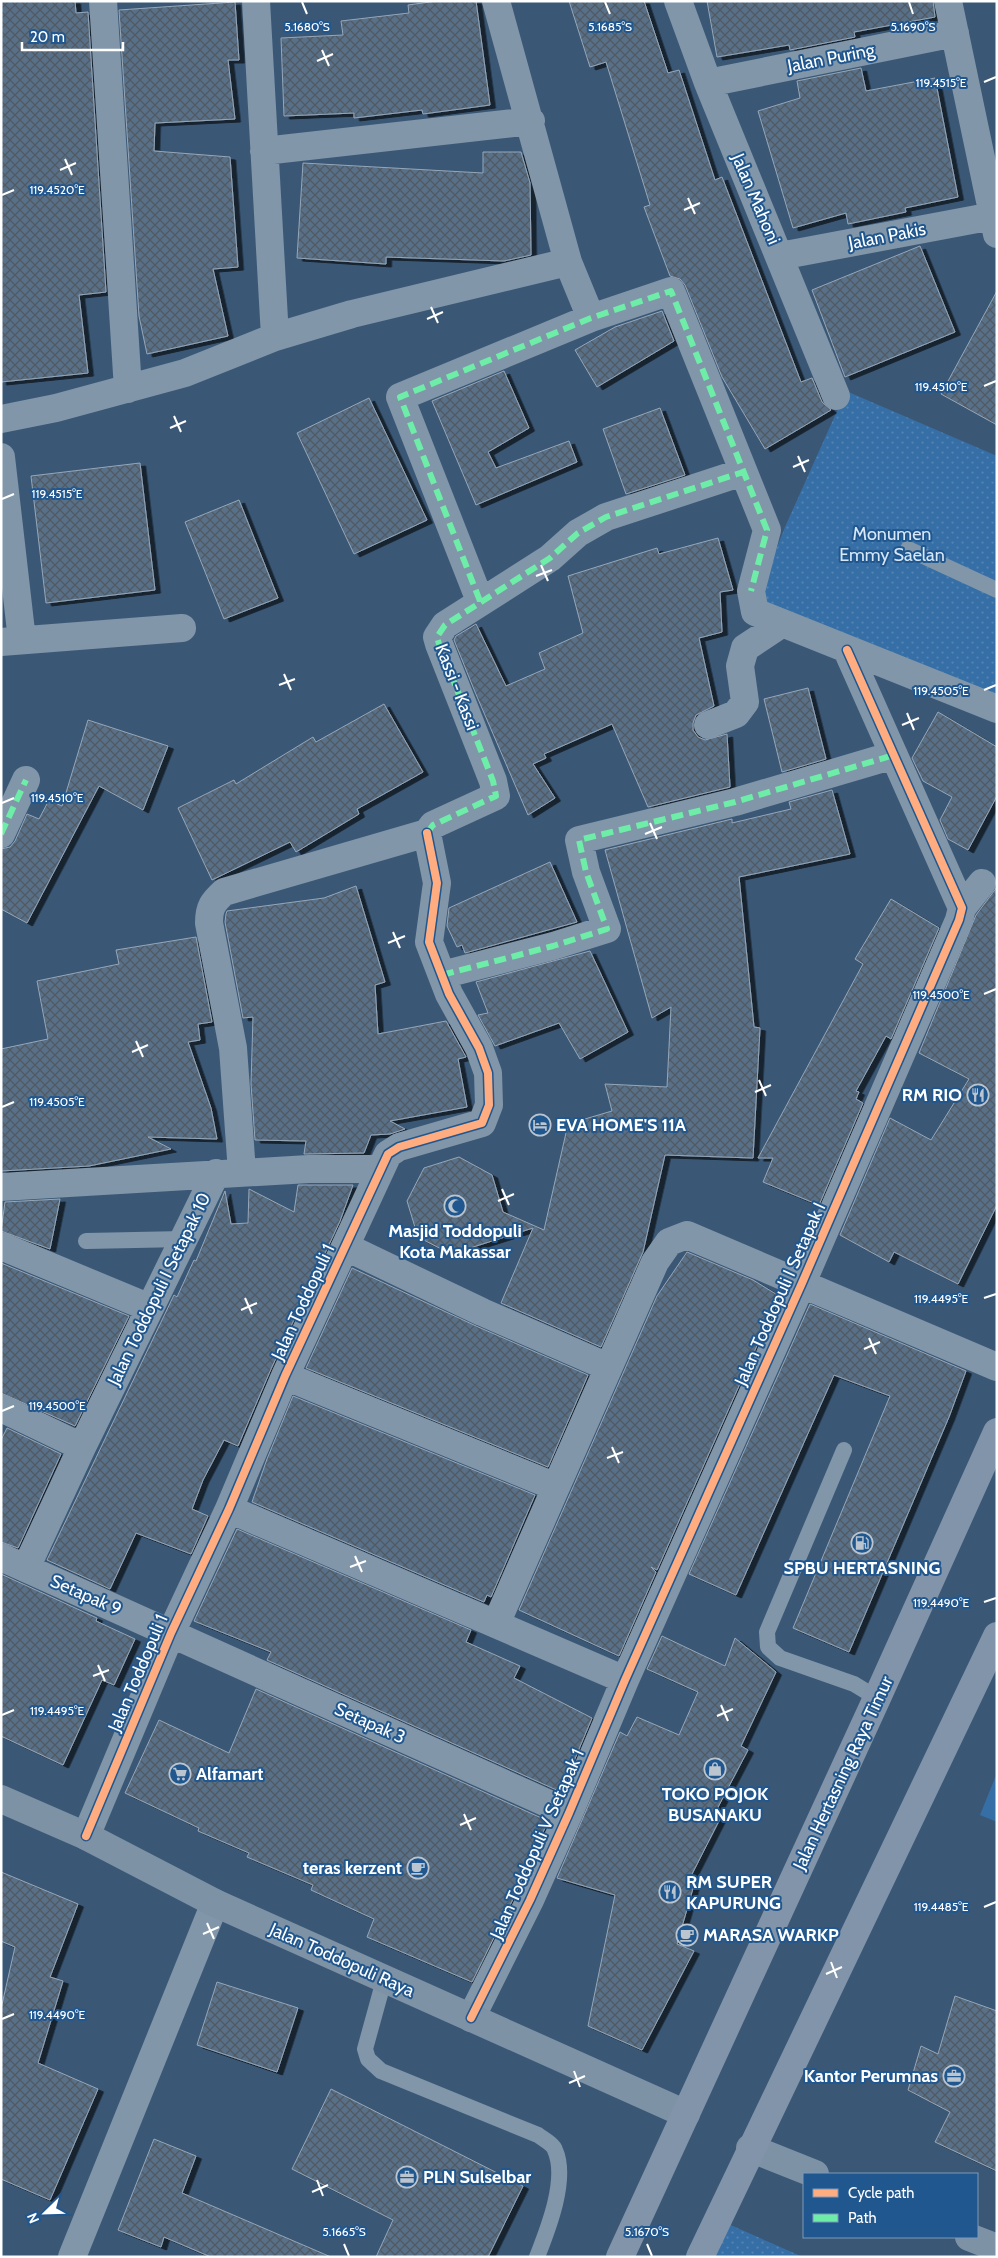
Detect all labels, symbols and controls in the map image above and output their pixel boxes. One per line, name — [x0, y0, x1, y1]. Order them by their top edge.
text: 5.1680°S — [284, 19, 330, 34]
text: 5.1685°S — [588, 19, 632, 34]
text: 5.1690°S — [890, 19, 936, 34]
scale bar — [22, 20, 124, 52]
text: 20 m — [30, 28, 65, 46]
street label: Jalan Puring — [785, 39, 877, 77]
text: 119.4515°E — [916, 75, 967, 90]
street label: Jalan Mahoni — [727, 149, 785, 248]
text: 119.4520°E — [29, 182, 85, 197]
street label: Jalan Pakis — [846, 218, 927, 254]
text: 119.4510°E — [915, 379, 968, 394]
text: 119.4515°E — [32, 486, 83, 501]
park label: Monumen Emmy Saelan — [839, 523, 945, 566]
street label: Kassi - Kassi — [430, 641, 484, 733]
text: 119.4505°E — [913, 683, 969, 698]
text: 119.4510°E — [31, 790, 84, 805]
text: 119.4500°E — [912, 987, 970, 1002]
restaurant icon: RM RIO — [966, 1083, 990, 1107]
place label: RM RIO — [902, 1084, 962, 1106]
text: 119.4505°E — [29, 1094, 85, 1109]
hotel icon: EVA HOME'S 11A — [528, 1113, 552, 1137]
place label: EVA HOME'S 11A — [556, 1114, 687, 1136]
street label: Jalan Toddopuli I Setapak 10 — [102, 1189, 215, 1390]
mosque icon: Masjid Toddopuli Kota Makassar — [443, 1194, 467, 1218]
street label: Jalan Toddopuli I Setapak I — [729, 1199, 830, 1390]
place label: Masjid Toddopuli Kota Makassar — [388, 1220, 522, 1263]
street label: Jalan Toddopuli 1 — [266, 1241, 339, 1364]
text: 119.4495°E — [914, 1291, 968, 1306]
text: 119.4500°E — [28, 1398, 86, 1413]
fuel station icon: SPBU HERTASNING — [850, 1531, 874, 1555]
place label: SPBU HERTASNING — [783, 1557, 941, 1579]
street label: Setapak 9 — [47, 1570, 125, 1620]
text: 119.4490°E — [913, 1595, 969, 1610]
street label: Jalan Toddopuli 1 — [103, 1611, 173, 1736]
street label: Jalan Hertasning Raya Timur — [788, 1672, 898, 1874]
street label: Setapak 3 — [331, 1698, 409, 1748]
text: 119.4495°E — [30, 1703, 84, 1718]
street label: Jalan Toddopuli V Setapak 1 — [485, 1746, 589, 1943]
shop icon: TOKO POJOK BUSANAKU — [703, 1757, 727, 1781]
supermarket icon: Alfamart — [168, 1762, 192, 1786]
place label: Alfamart — [196, 1763, 264, 1785]
place label: TOKO POJOK BUSANAKU — [662, 1783, 769, 1826]
cafe icon: teras kerzent — [406, 1856, 430, 1880]
place label: teras kerzent — [303, 1857, 402, 1879]
place label: RM SUPER KAPURUNG — [686, 1871, 781, 1914]
restaurant icon: RM SUPER KAPURUNG — [658, 1880, 682, 1904]
text: 119.4485°E — [914, 1899, 969, 1914]
street label: Jalan Toddopuli Raya — [265, 1918, 418, 2002]
cafe icon: MARASA WARKP — [675, 1923, 699, 1947]
place label: MARASA WARKP — [703, 1924, 839, 1946]
text: 119.4490°E — [29, 2007, 85, 2022]
office icon: Kantor Perumnas — [942, 2064, 966, 2088]
place label: Kantor Perumnas — [804, 2065, 938, 2087]
office icon: PLN Sulselbar — [395, 2165, 419, 2189]
place label: PLN Sulselbar — [423, 2166, 531, 2188]
legend — [803, 2173, 978, 2238]
text: Cycle path — [848, 2184, 914, 2202]
north arrow — [20, 2188, 70, 2238]
text: Path — [848, 2209, 877, 2227]
text: N — [23, 2210, 43, 2226]
text: 5.1665°S — [322, 2224, 366, 2239]
text: 5.1670°S — [625, 2224, 669, 2239]

